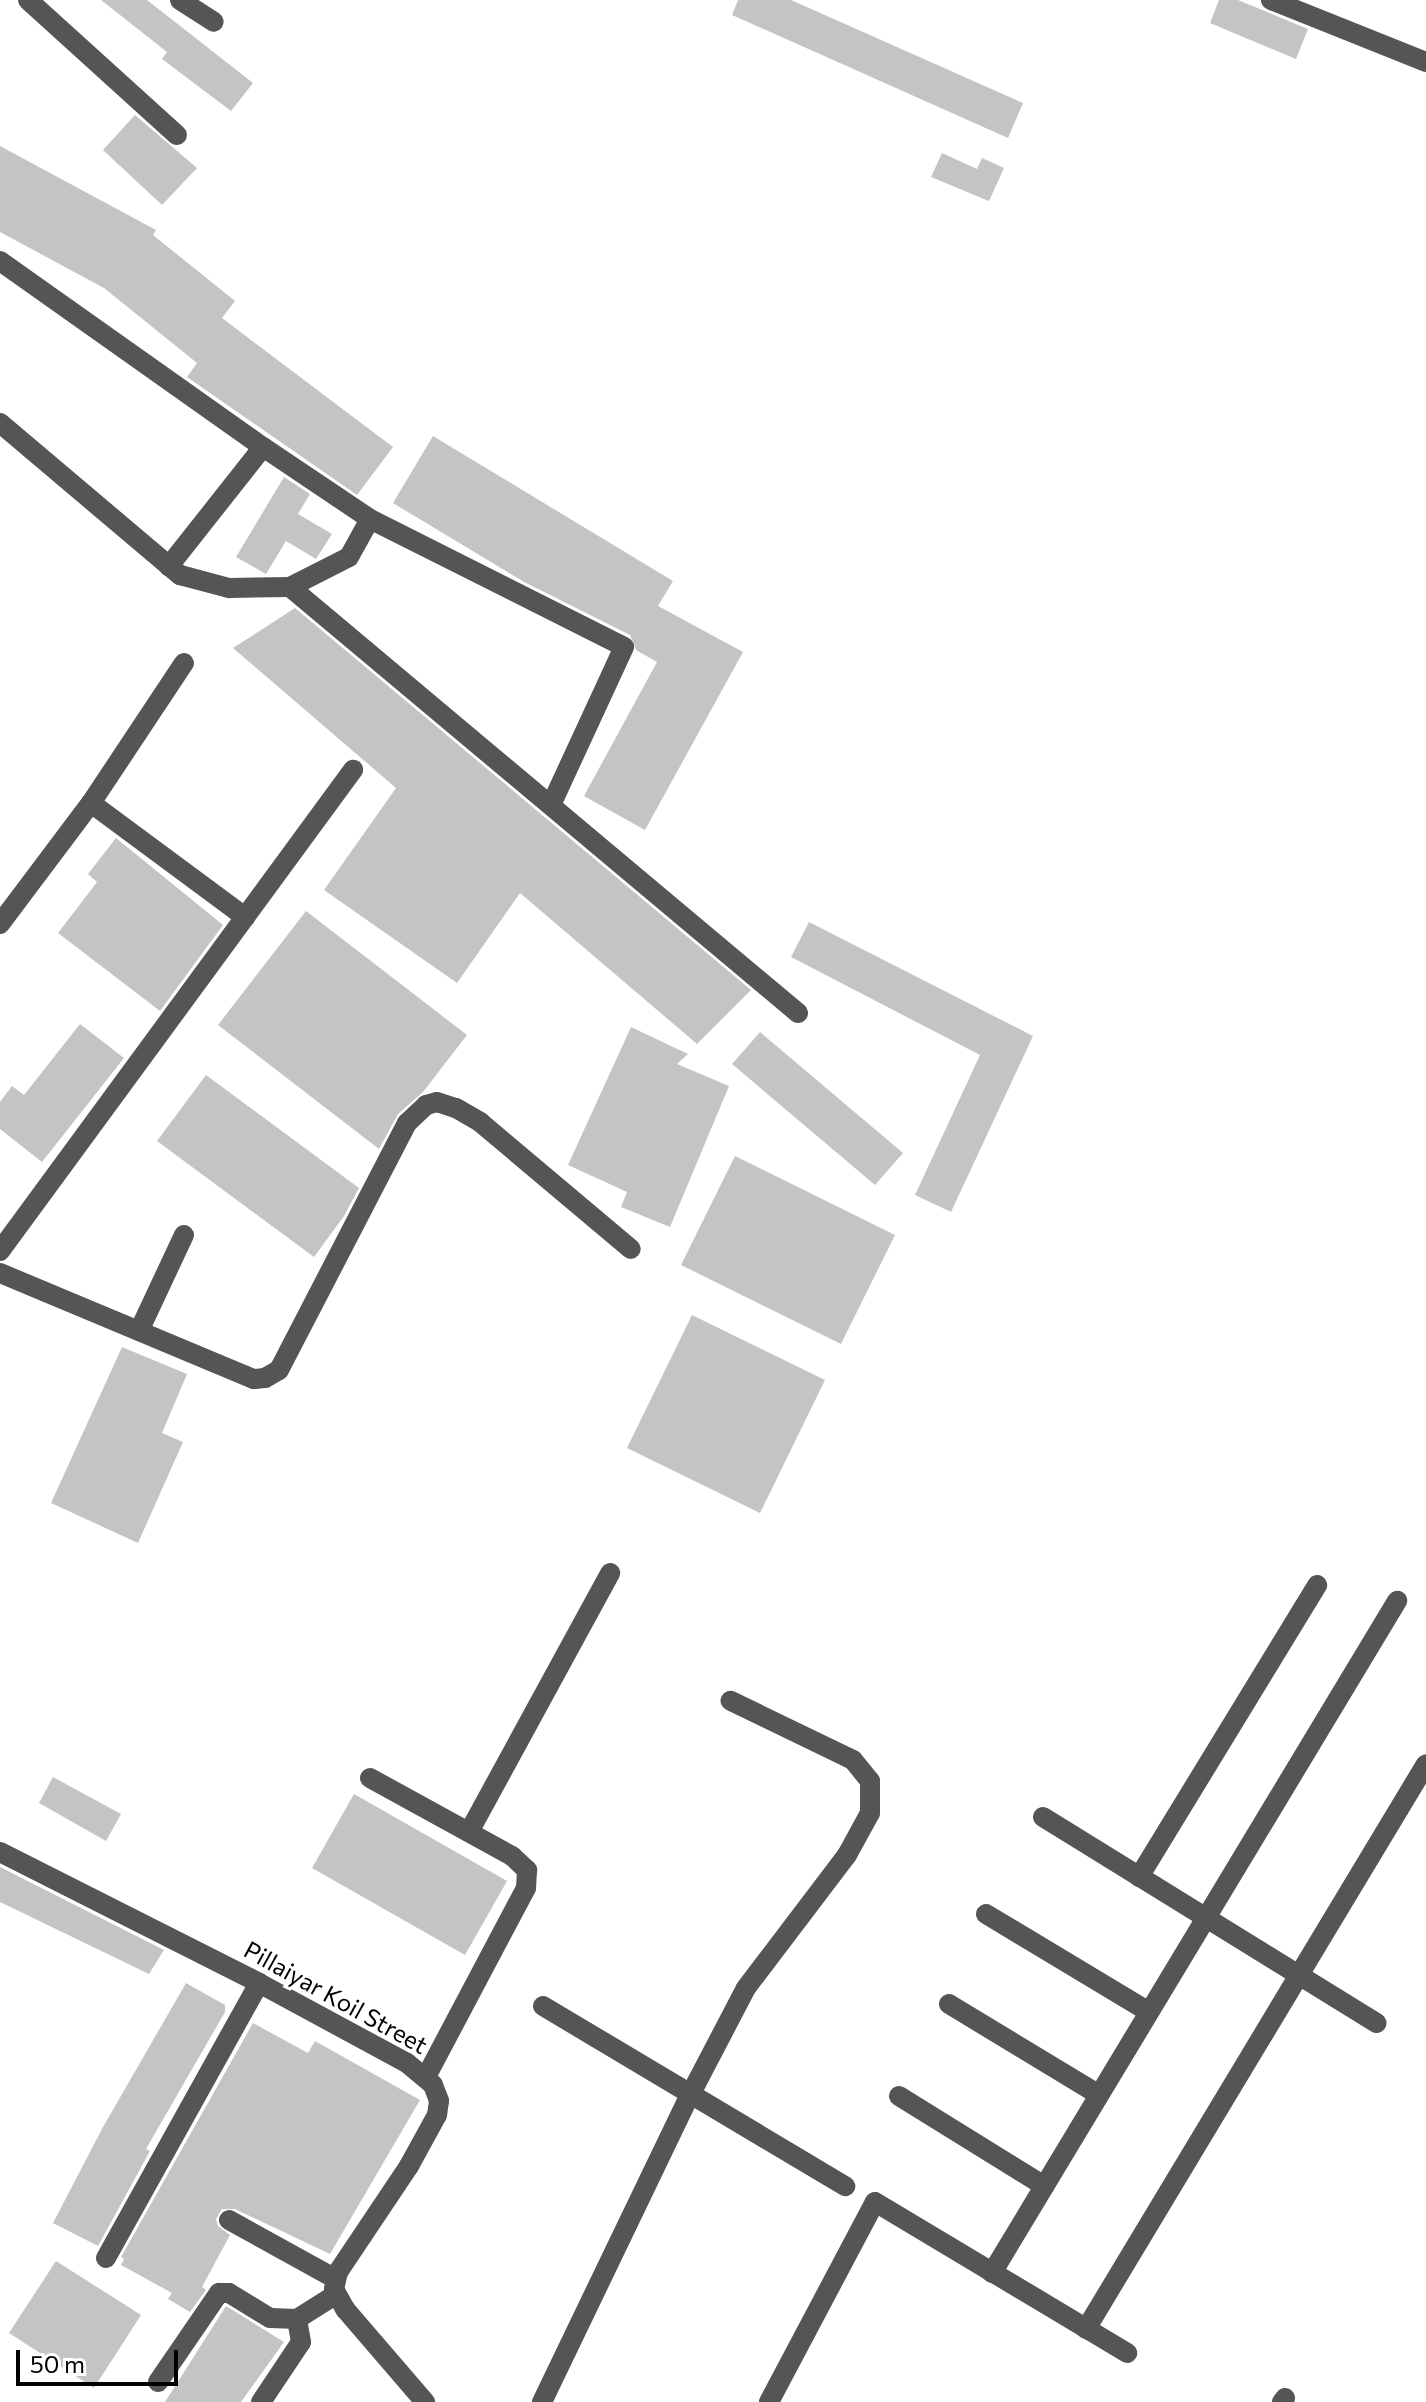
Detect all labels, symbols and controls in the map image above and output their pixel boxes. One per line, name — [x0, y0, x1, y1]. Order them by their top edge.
street label: Pillaiyar Koil Street — [239, 1935, 433, 2059]
scale bar — [20, 2334, 182, 2384]
text: 50 m — [30, 2349, 85, 2378]

